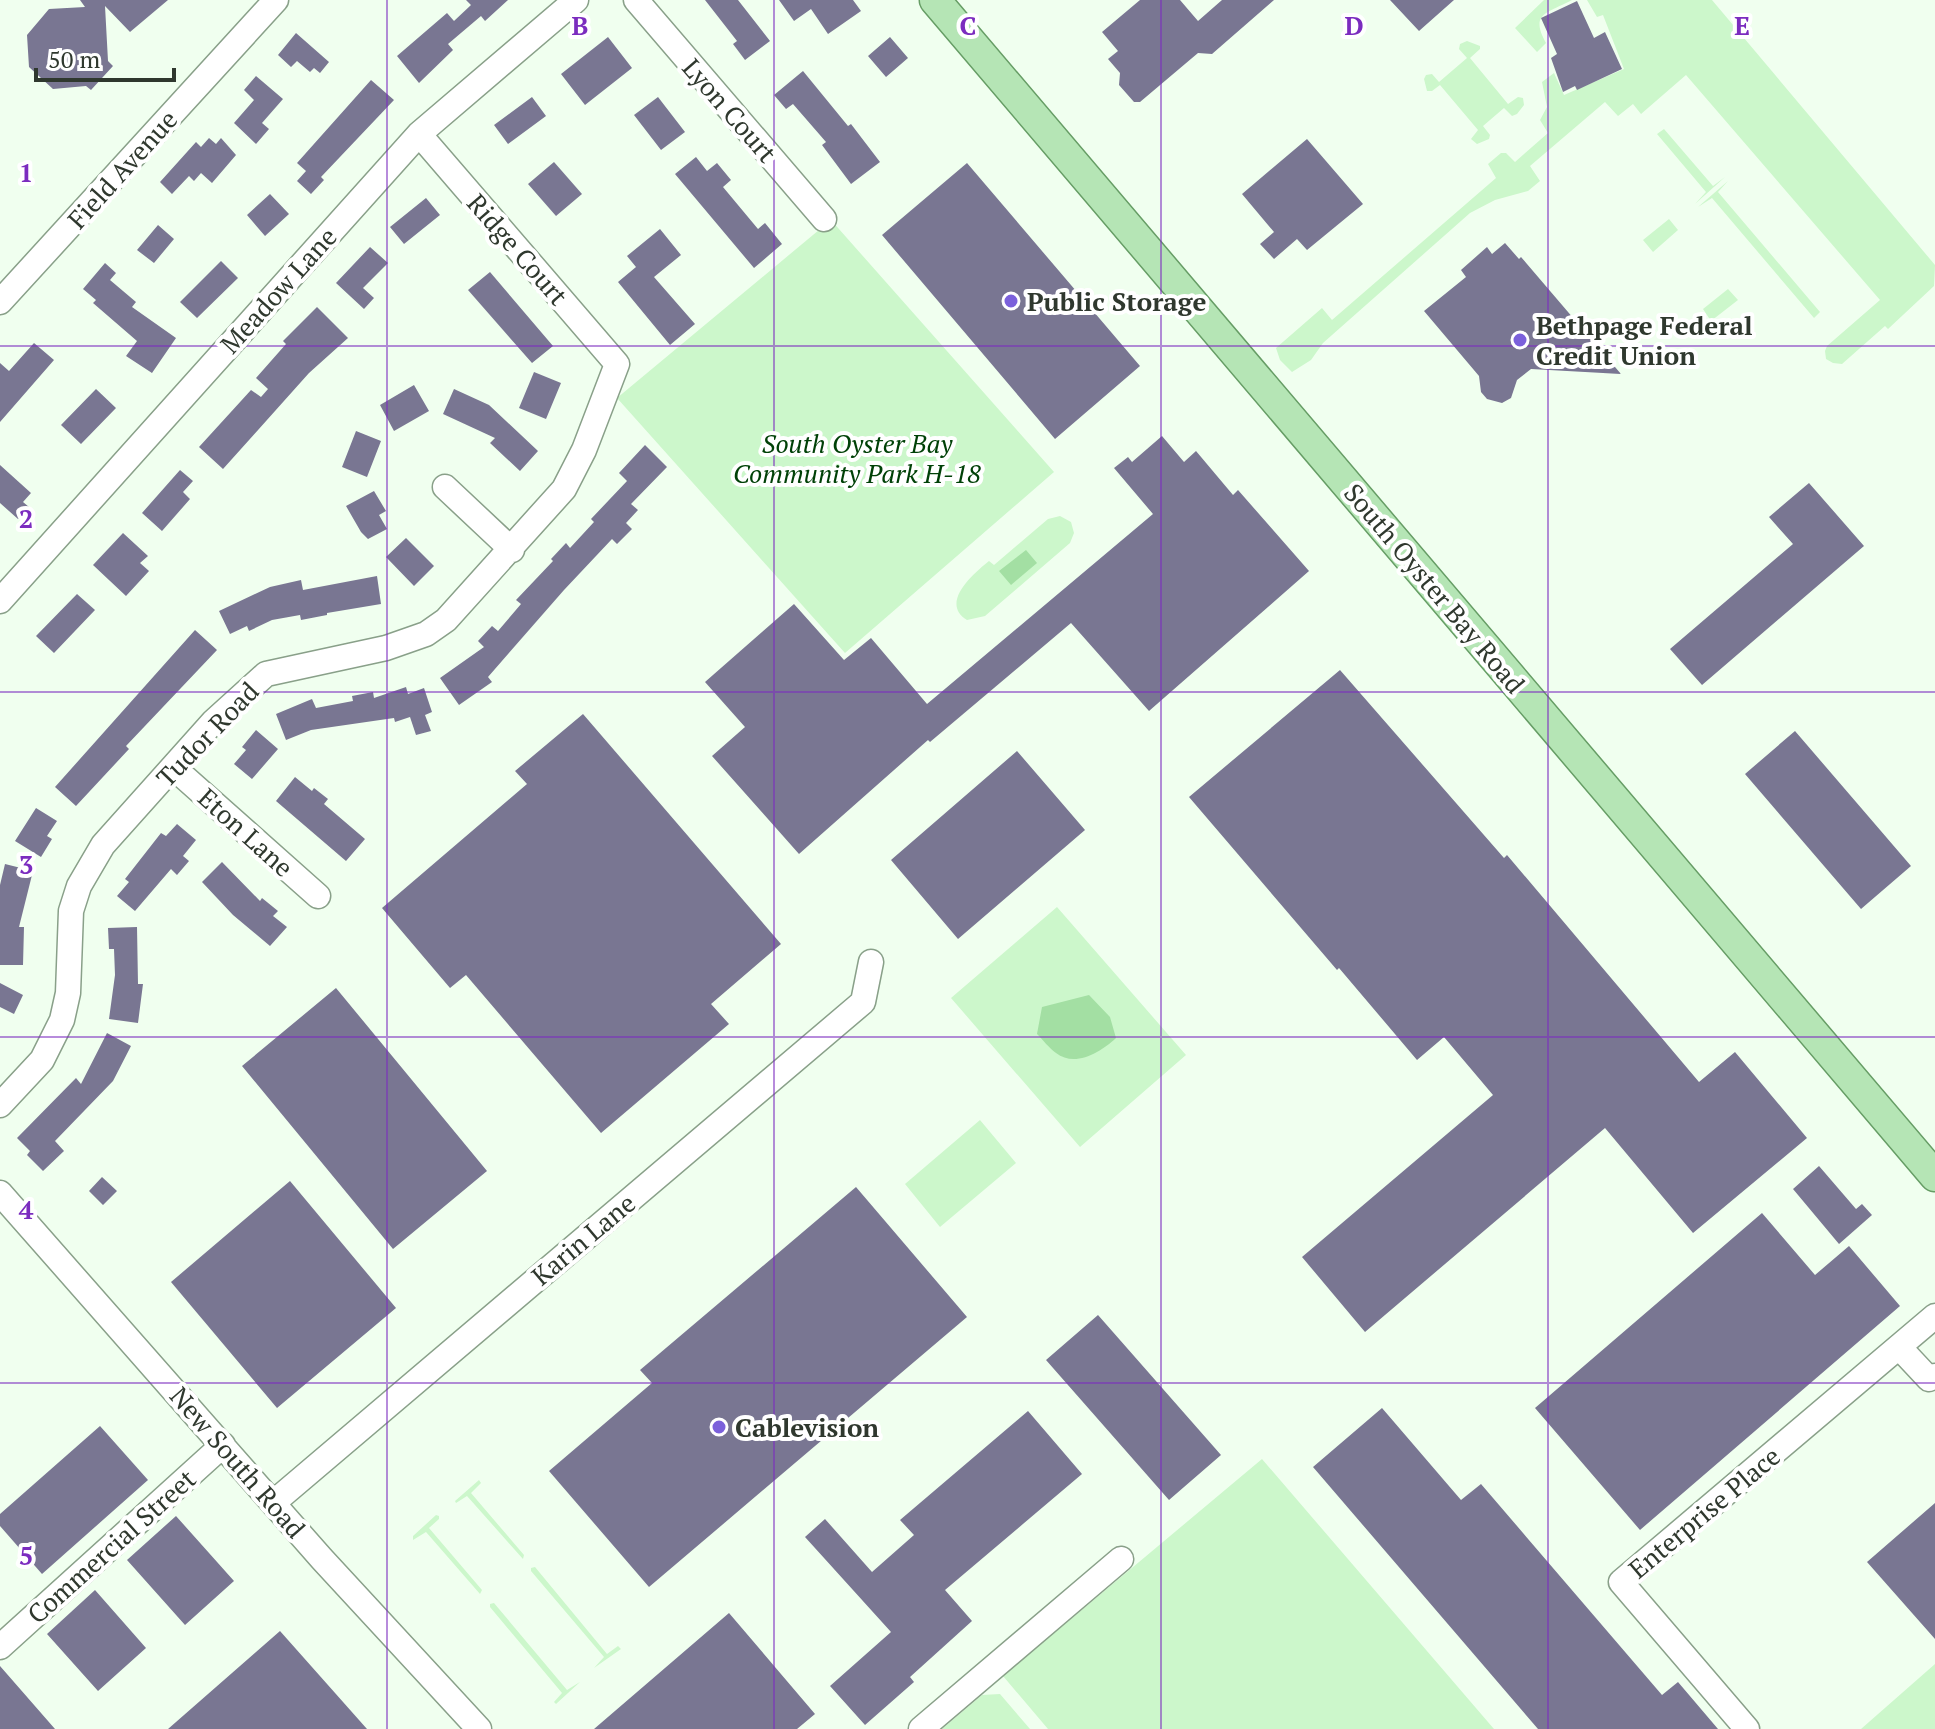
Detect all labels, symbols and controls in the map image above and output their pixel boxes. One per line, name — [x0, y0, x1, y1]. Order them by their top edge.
text: B — [572, 8, 588, 42]
text: C — [960, 8, 976, 42]
text: D — [1344, 8, 1364, 42]
text: E — [1734, 8, 1750, 42]
scale bar — [36, 32, 174, 82]
text: 50 m — [48, 43, 100, 75]
street label: Lyon Court — [676, 51, 785, 169]
street label: Field Avenue — [60, 103, 184, 235]
text: 1 — [19, 155, 33, 189]
street label: Ridge Court — [460, 186, 576, 312]
street label: Meadow Lane — [212, 220, 344, 360]
place label: Public Storage — [1027, 284, 1206, 318]
marker: Public Storage — [1002, 292, 1020, 310]
place label: Bethpage Federal Credit Union — [1536, 308, 1753, 372]
marker: Bethpage Federal Credit Union — [1511, 331, 1529, 349]
park label: South Oyster Bay Community Park H-18 — [733, 426, 981, 490]
street label: South Oyster Bay Road — [1337, 476, 1533, 700]
text: 2 — [19, 501, 33, 535]
street label: Tudor Road — [148, 674, 266, 794]
street label: Eton Lane — [191, 780, 301, 884]
text: 3 — [19, 847, 33, 881]
street label: Karin Lane — [524, 1186, 642, 1292]
text: 4 — [19, 1192, 34, 1226]
street label: New South Road — [163, 1379, 313, 1545]
place label: Cablevision — [735, 1410, 879, 1444]
marker: Cablevision — [710, 1418, 728, 1436]
street label: Enterprise Place — [1621, 1439, 1787, 1585]
street label: Commercial Street — [20, 1461, 203, 1631]
text: 5 — [19, 1538, 33, 1572]

